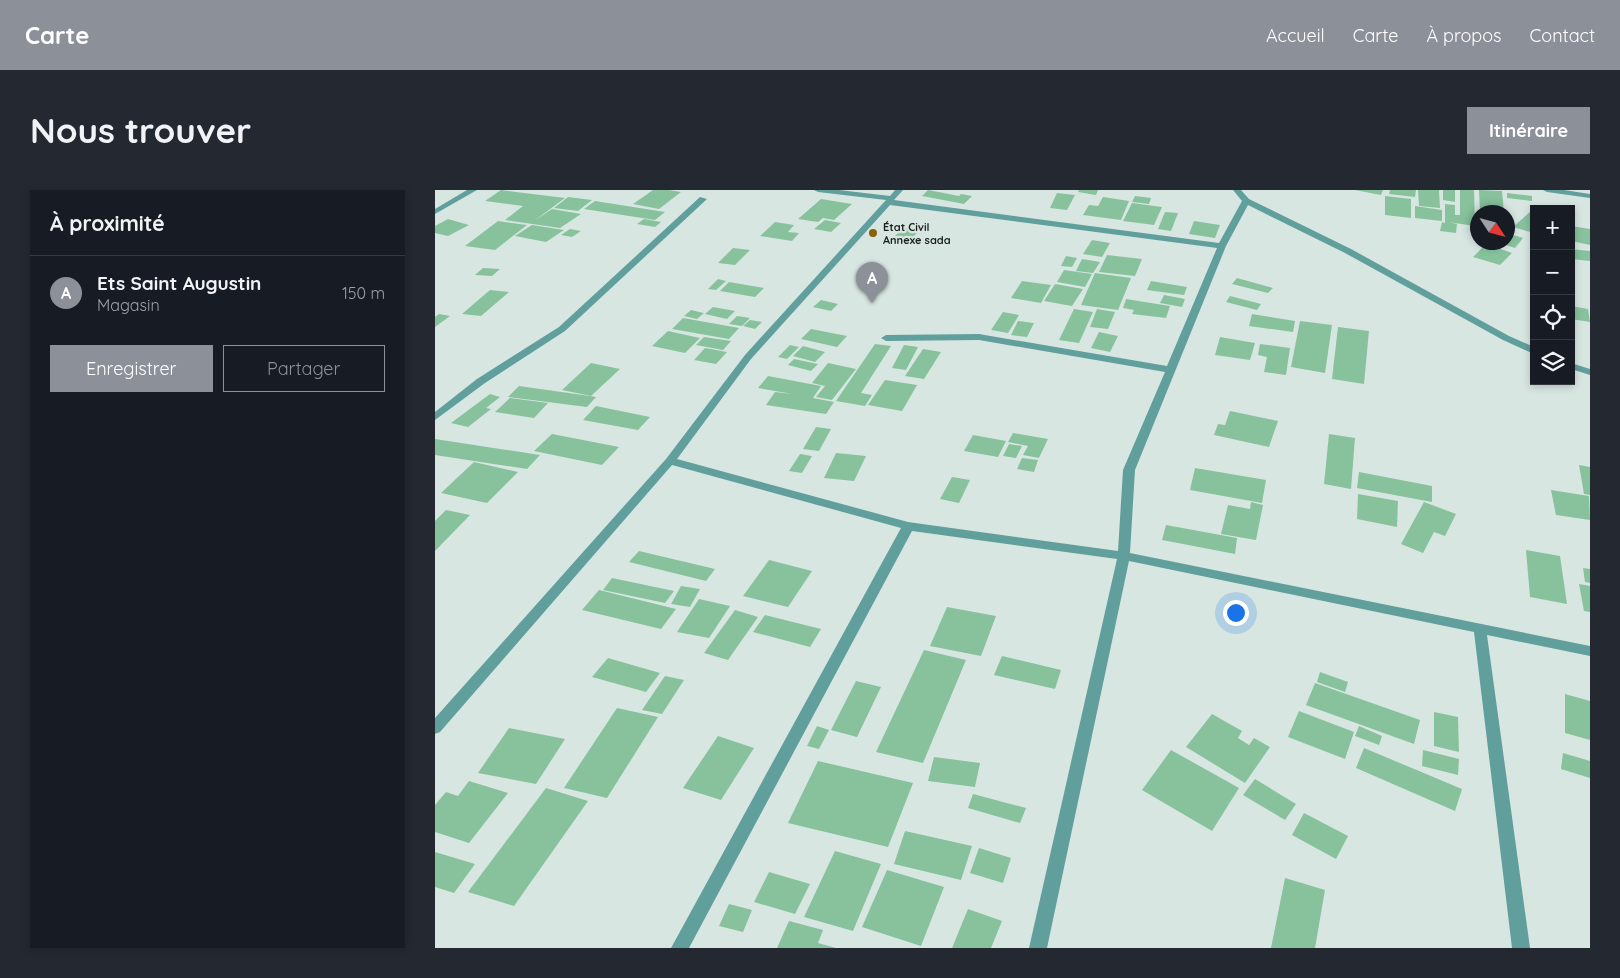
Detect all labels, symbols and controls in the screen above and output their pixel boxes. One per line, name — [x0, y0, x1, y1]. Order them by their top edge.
text: Carte — [25, 20, 89, 50]
text: Accueil — [1266, 24, 1325, 47]
text: Carte — [1353, 24, 1398, 47]
text: À propos — [1426, 24, 1502, 47]
text: Contact — [1530, 24, 1595, 47]
button: Itinéraire — [1467, 107, 1590, 154]
text: Nous trouver — [30, 108, 251, 152]
north arrow — [1470, 205, 1515, 250]
map controls — [1530, 205, 1575, 385]
button: + — [1530, 205, 1575, 250]
text: À proximité — [50, 210, 165, 236]
place label: État Civil Annexe sada — [883, 220, 951, 247]
marker: État Civil Annexe sada — [867, 227, 879, 239]
button: − — [1530, 250, 1575, 295]
pin: A — [856, 262, 888, 303]
text: Ets Saint Augustin — [97, 271, 261, 295]
text: A — [61, 283, 71, 303]
text: 150 m — [342, 283, 385, 303]
text: Magasin — [97, 295, 160, 315]
button: locate — [1530, 295, 1575, 340]
button: layers — [1530, 340, 1575, 385]
button: Enregistrer — [50, 345, 213, 392]
button: Partager — [223, 345, 385, 392]
your location — [1223, 600, 1249, 626]

